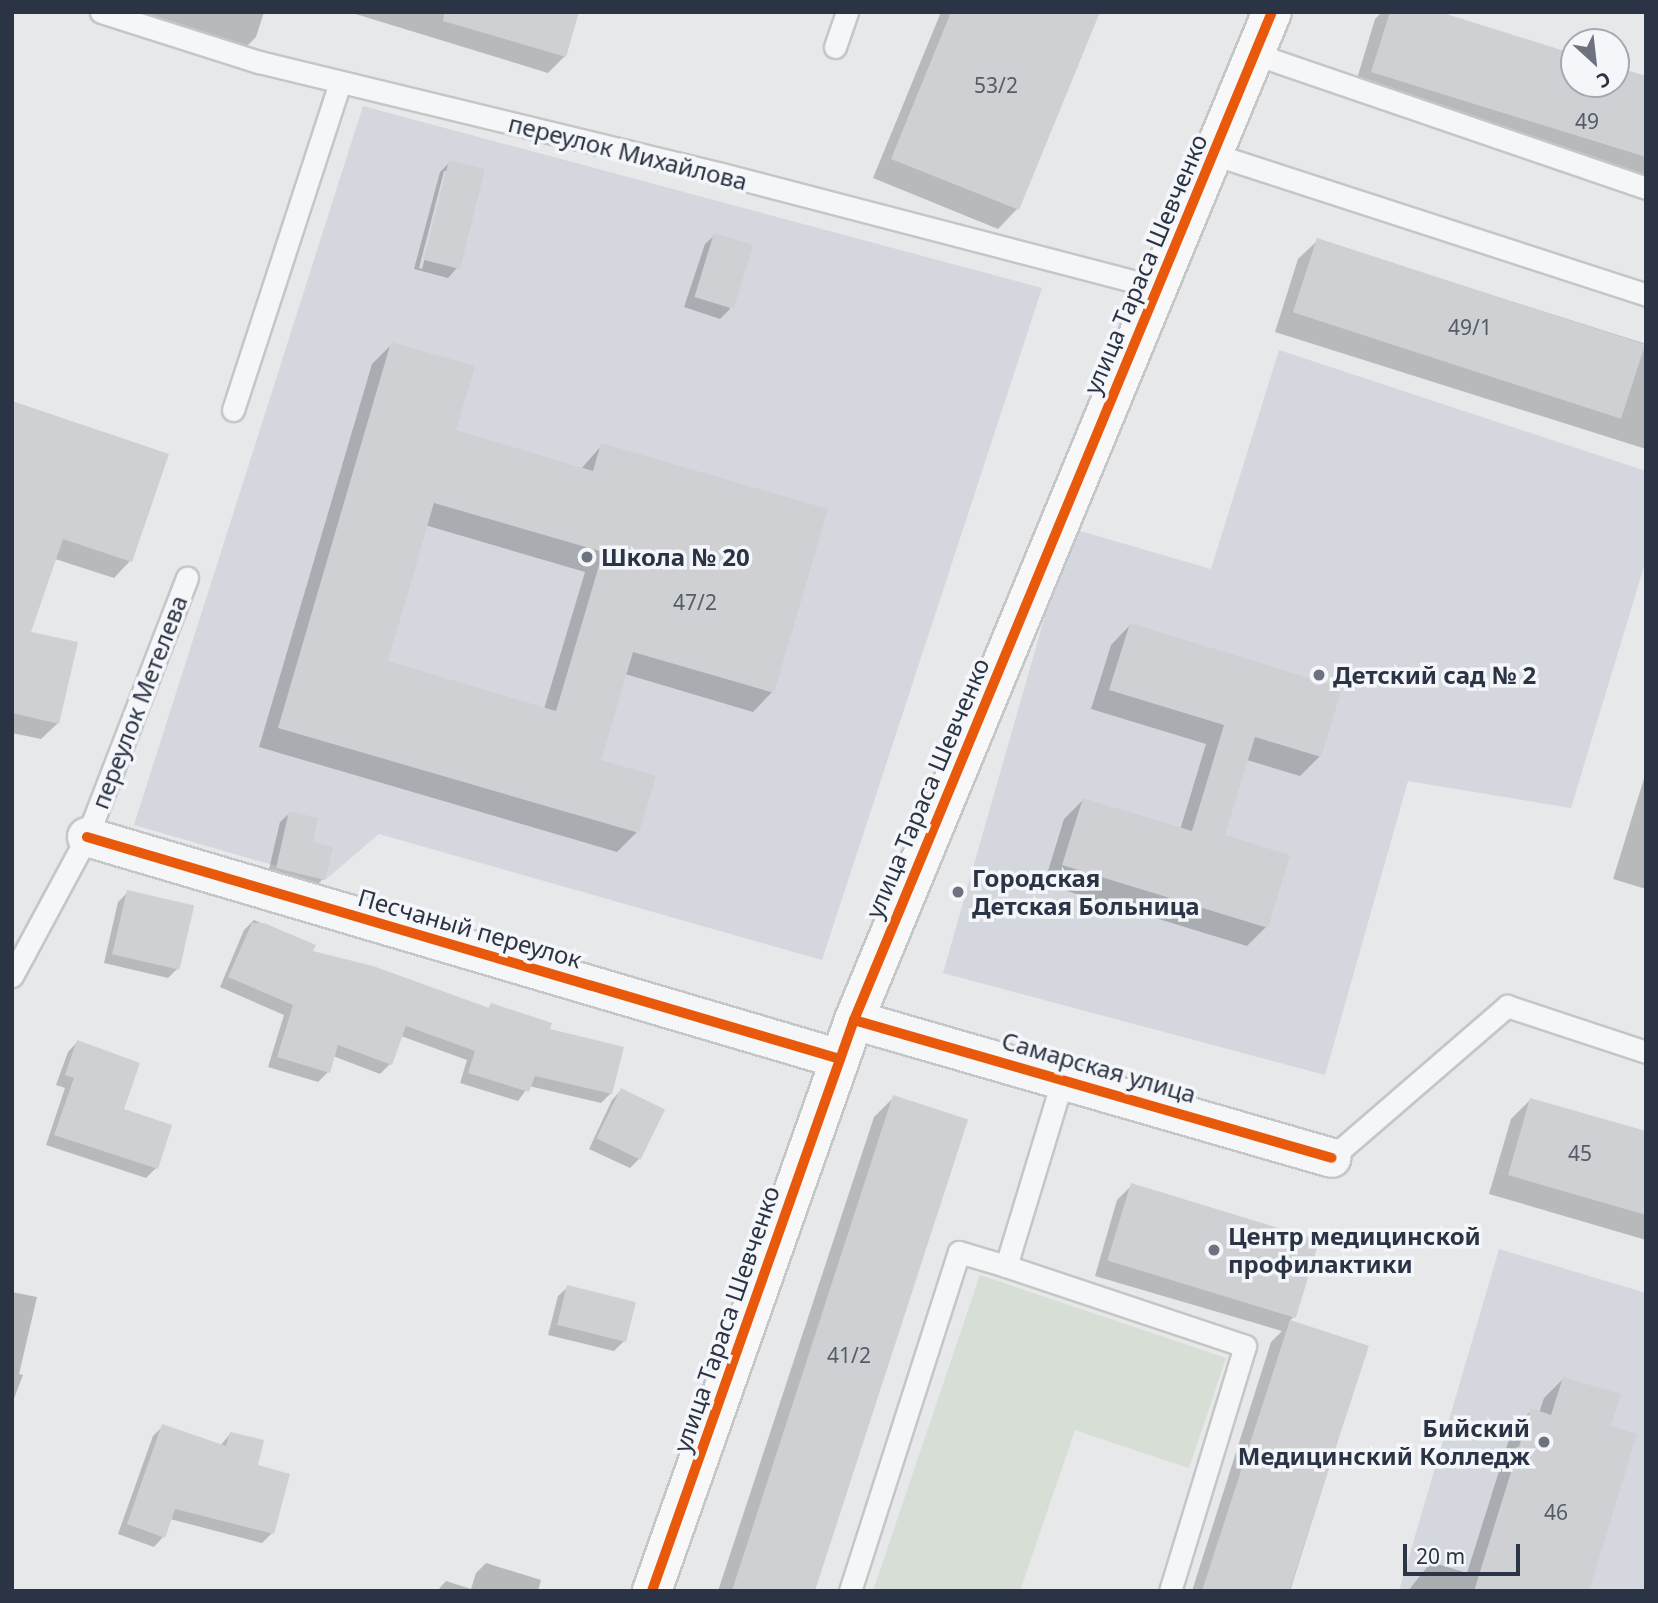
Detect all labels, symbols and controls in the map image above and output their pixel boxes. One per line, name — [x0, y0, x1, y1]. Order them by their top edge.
north arrow — [1560, 28, 1630, 98]
text: С — [1592, 66, 1615, 94]
house number: 53/2 — [974, 72, 1018, 98]
street label: переулок Михайлова — [506, 108, 750, 196]
house number: 49 — [1575, 108, 1599, 134]
street label: улица Тараса Шевченко — [1077, 130, 1213, 398]
house number: 49/1 — [1448, 314, 1492, 340]
place label: Школа № 20 — [601, 543, 750, 571]
marker: Школа № 20 — [579, 549, 595, 565]
house number: 47/2 — [673, 589, 717, 615]
street label: переулок Метелева — [85, 591, 193, 813]
street label: улица Тараса Шевченко — [859, 654, 995, 922]
place label: Детский сад № 2 — [1333, 661, 1536, 689]
marker: Детский сад № 2 — [1311, 667, 1327, 683]
place label: Городская Детская Больница — [972, 864, 1200, 920]
street label: Песчаный переулок — [355, 882, 585, 974]
marker: Городская Детская Больница — [950, 884, 966, 900]
street label: Самарская улица — [999, 1026, 1199, 1108]
house number: 45 — [1568, 1140, 1592, 1166]
street label: улица Тараса Шевченко — [667, 1182, 785, 1456]
place label: Центр медицинской профилактики — [1228, 1222, 1481, 1278]
marker: Центр медицинской профилактики — [1206, 1242, 1222, 1258]
house number: 41/2 — [827, 1342, 871, 1368]
place label: Бийский Медицинский Колледж — [1238, 1414, 1530, 1470]
marker: Бийский Медицинский Колледж — [1536, 1434, 1552, 1450]
house number: 46 — [1544, 1499, 1568, 1525]
scale bar — [1406, 1530, 1523, 1574]
text: 20 m — [1416, 1542, 1465, 1570]

